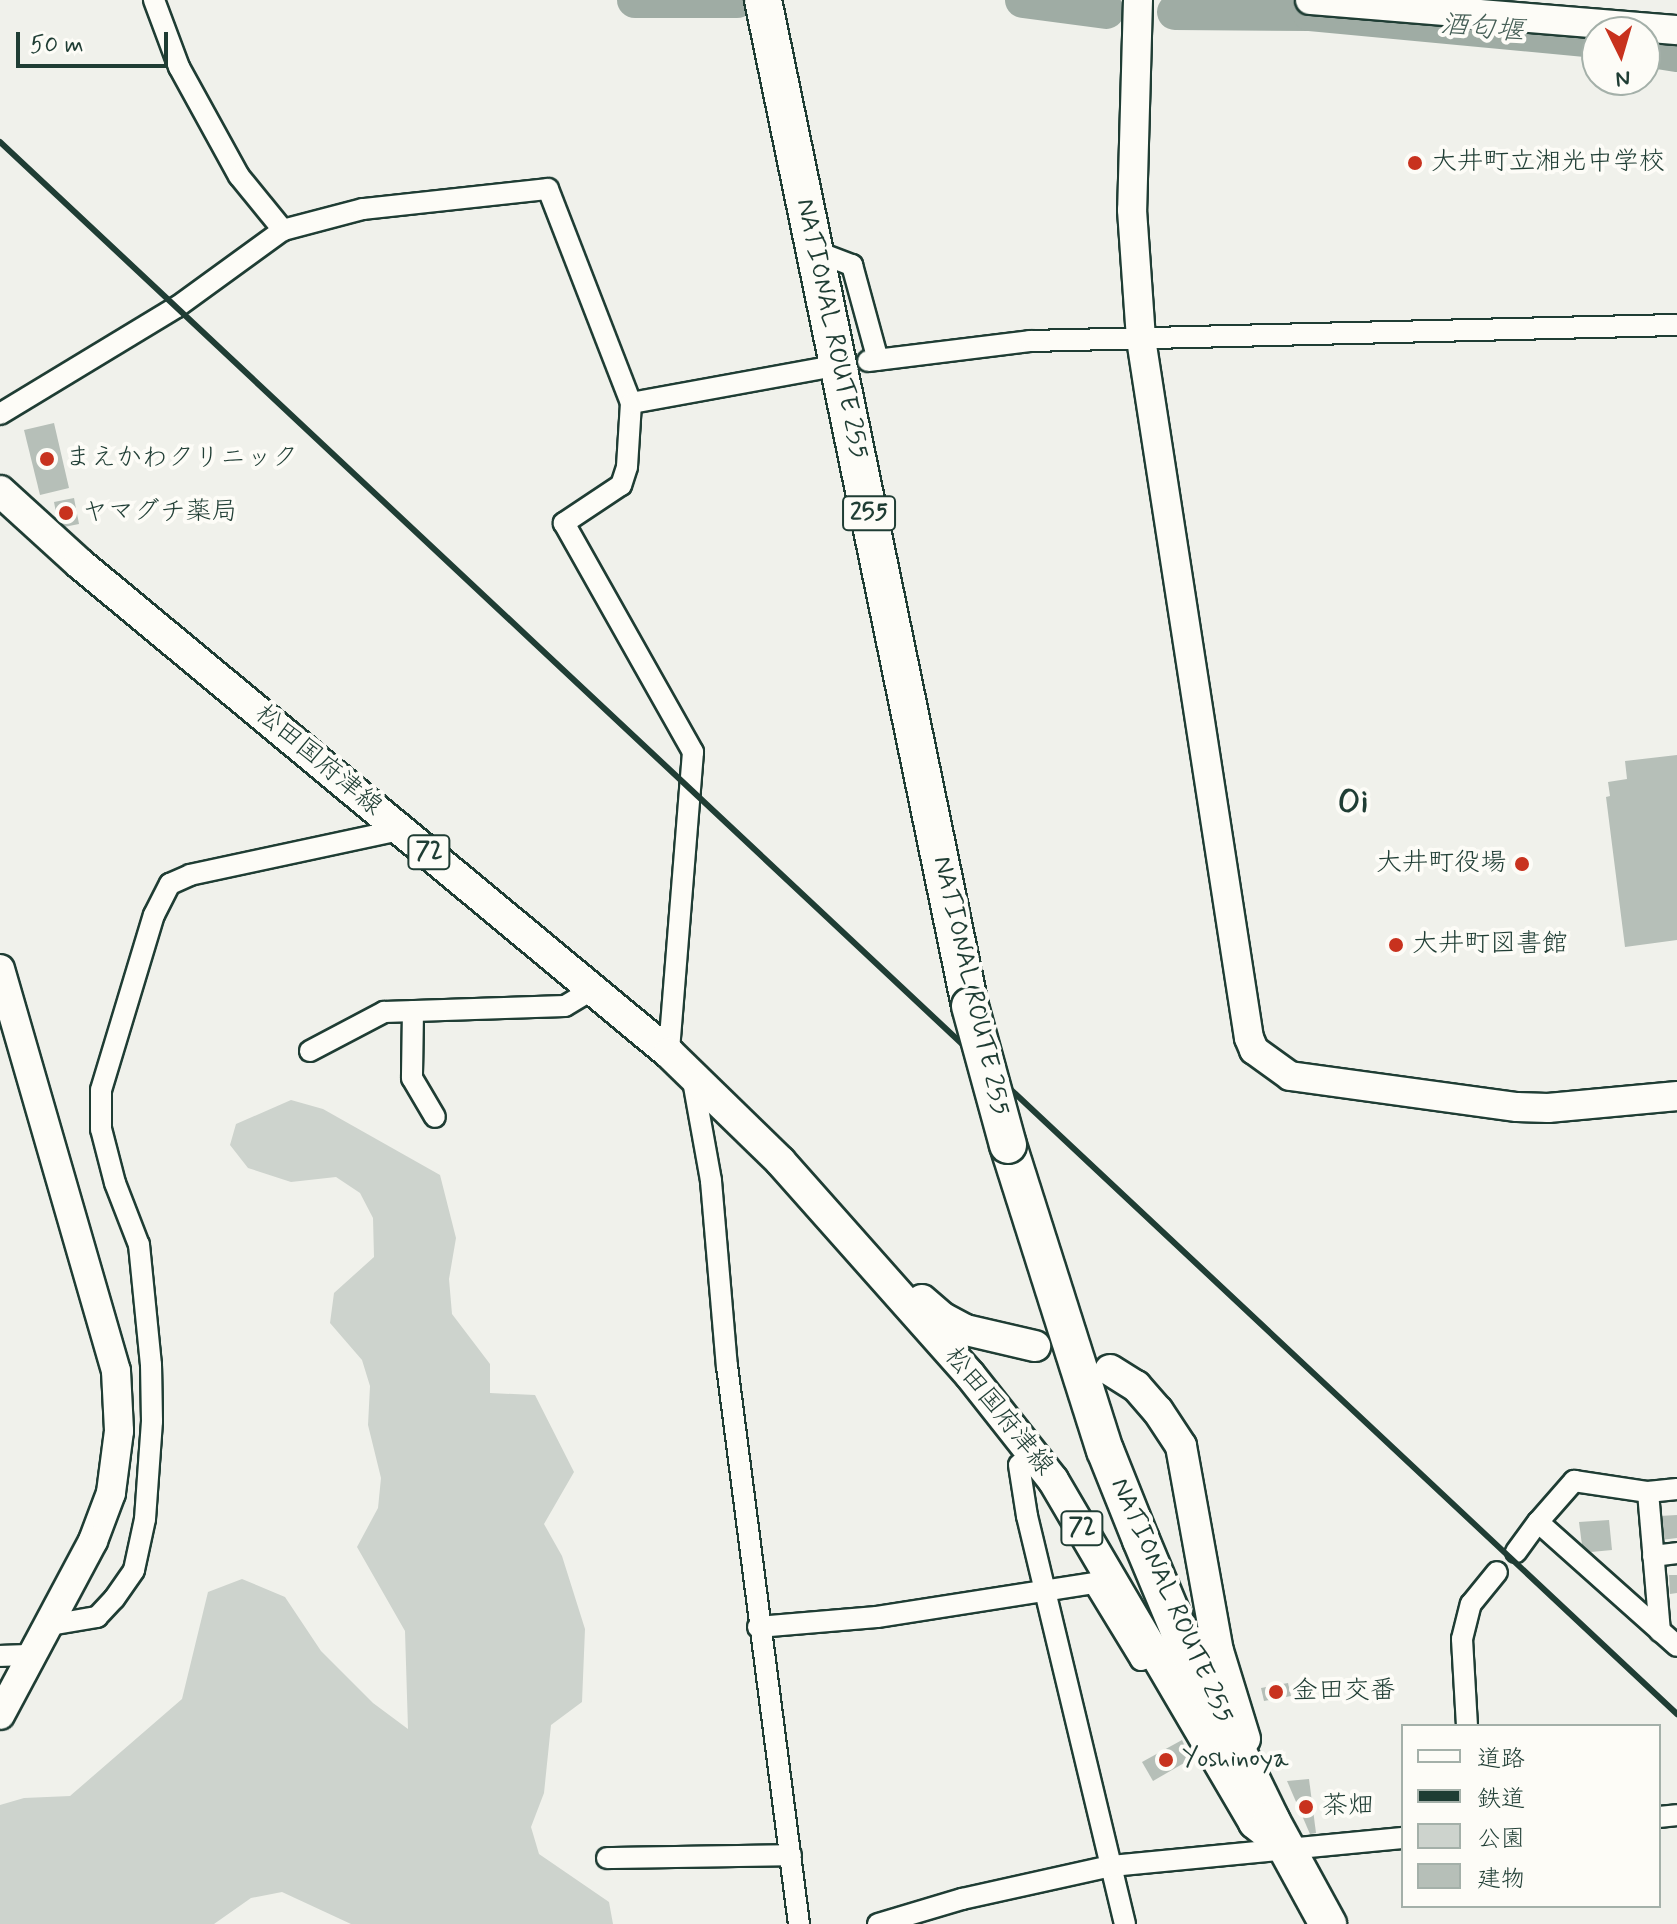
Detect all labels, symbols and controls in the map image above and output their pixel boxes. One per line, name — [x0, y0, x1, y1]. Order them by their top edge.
water label: 酒匂堰 — [1439, 9, 1525, 49]
scale bar — [20, 16, 172, 66]
north arrow — [1581, 16, 1661, 96]
text: 50 m — [30, 30, 84, 61]
text: N — [1614, 63, 1631, 93]
place label: 大井町立湘光中学校 — [1431, 147, 1665, 179]
marker: 大井町立湘光中学校 — [1406, 154, 1424, 172]
street label: NATIONAL ROUTE 255 — [788, 196, 874, 462]
place label: まえかわクリニック — [65, 443, 299, 475]
marker: まえかわクリニック — [36, 448, 58, 470]
road number: 255 — [841, 493, 897, 533]
place label: ヤマグチ薬局 — [82, 497, 238, 529]
marker: ヤマグチ薬局 — [57, 504, 75, 522]
street label: 松田国府津線 — [248, 699, 388, 823]
district label: Oi — [1338, 783, 1368, 823]
road number: 72 — [407, 832, 451, 872]
place label: 大井町役場 — [1376, 848, 1506, 880]
street label: NATIONAL ROUTE 255 — [925, 853, 1015, 1119]
marker: 大井町役場 — [1513, 855, 1531, 873]
place label: 大井町図書館 — [1412, 929, 1568, 961]
marker: 大井町図書館 — [1387, 936, 1405, 954]
street label: 松田国府津線 — [937, 1342, 1059, 1482]
street label: NATIONAL ROUTE 255 — [1103, 1473, 1239, 1729]
road number: 72 — [1060, 1508, 1104, 1548]
place label: 金田交番 — [1292, 1676, 1396, 1708]
marker: 金田交番 — [1267, 1683, 1285, 1701]
legend — [1401, 1724, 1661, 1908]
place label: Yoshinoya — [1182, 1744, 1289, 1776]
text: 道路 — [1477, 1744, 1525, 1775]
marker: Yoshinoya — [1157, 1751, 1175, 1769]
text: 鉄道 — [1477, 1784, 1525, 1815]
place label: 茶畑 — [1322, 1791, 1374, 1823]
marker: 茶畑 — [1297, 1798, 1315, 1816]
text: 公園 — [1477, 1824, 1525, 1855]
text: 建物 — [1477, 1864, 1525, 1895]

